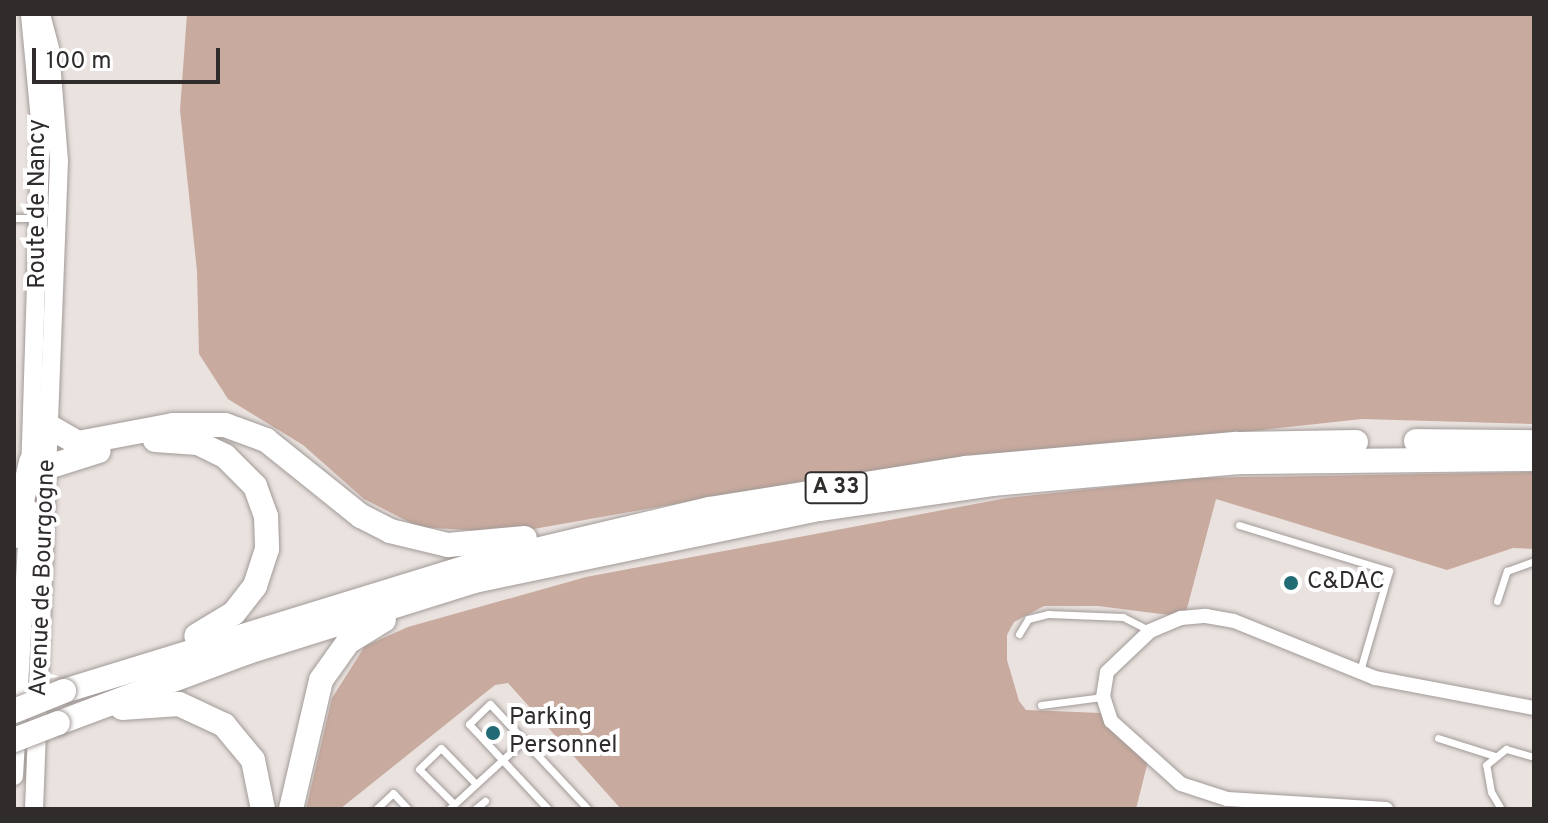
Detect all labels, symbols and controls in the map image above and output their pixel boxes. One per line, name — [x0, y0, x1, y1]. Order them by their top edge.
scale bar — [36, 32, 224, 82]
text: 100 m — [46, 47, 112, 77]
street label: Route de Nancy — [25, 119, 53, 289]
street label: Avenue de Bourgogne — [25, 459, 63, 697]
road number: A 33 — [804, 470, 868, 506]
place label: C&DAC — [1307, 569, 1385, 597]
marker: C&DAC — [1282, 574, 1300, 592]
place label: Parking Personnel — [509, 705, 618, 761]
marker: Parking Personnel — [484, 724, 502, 742]

